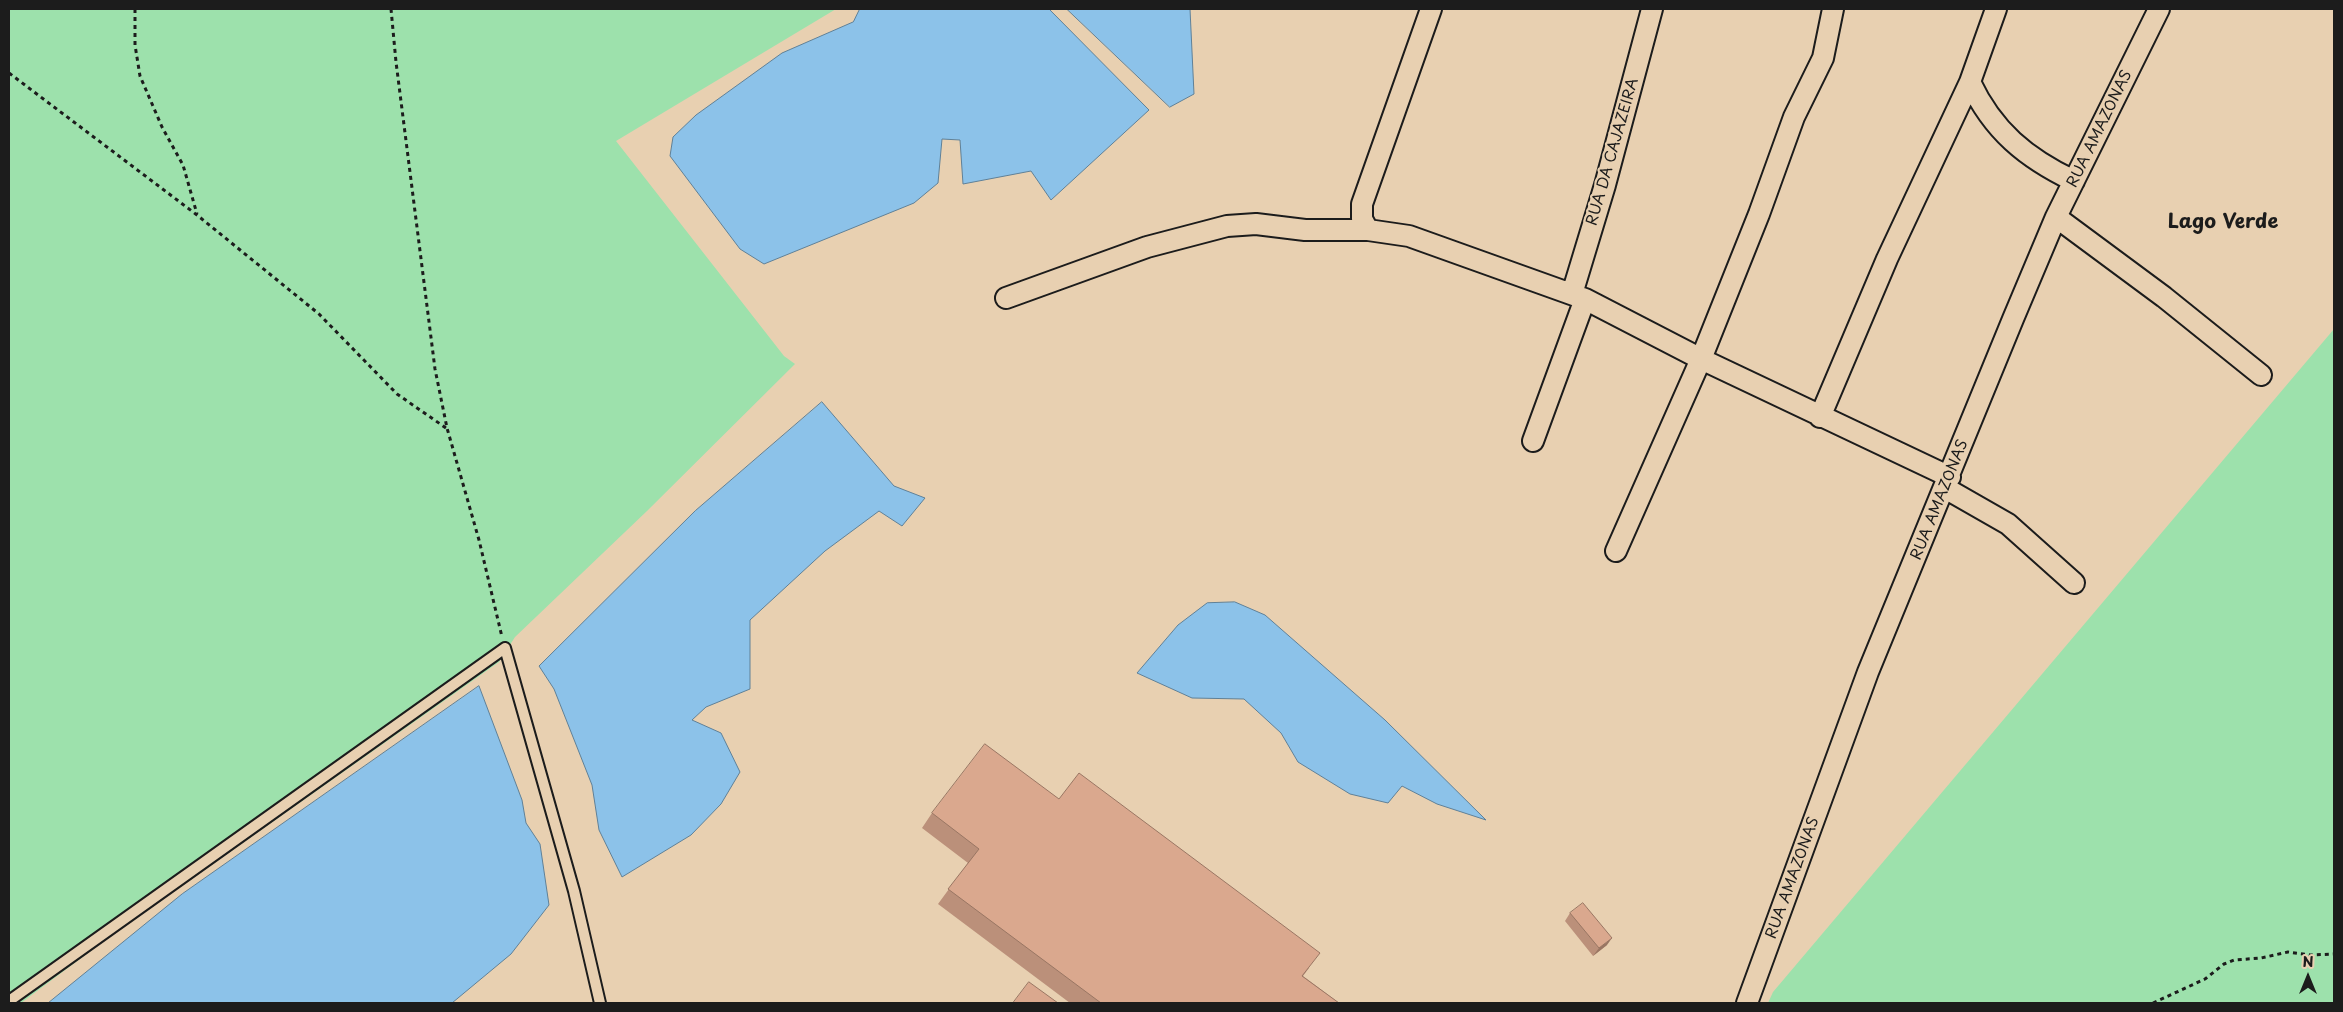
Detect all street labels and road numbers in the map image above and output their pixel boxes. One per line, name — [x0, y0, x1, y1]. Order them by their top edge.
street label: RUA AMAZONAS — [2064, 67, 2136, 191]
street label: RUA DA CAJAZEIRA — [1583, 76, 1643, 228]
street label: RUA AMAZONAS — [1908, 437, 1972, 563]
street label: RUA AMAZONAS — [1763, 815, 1823, 941]

